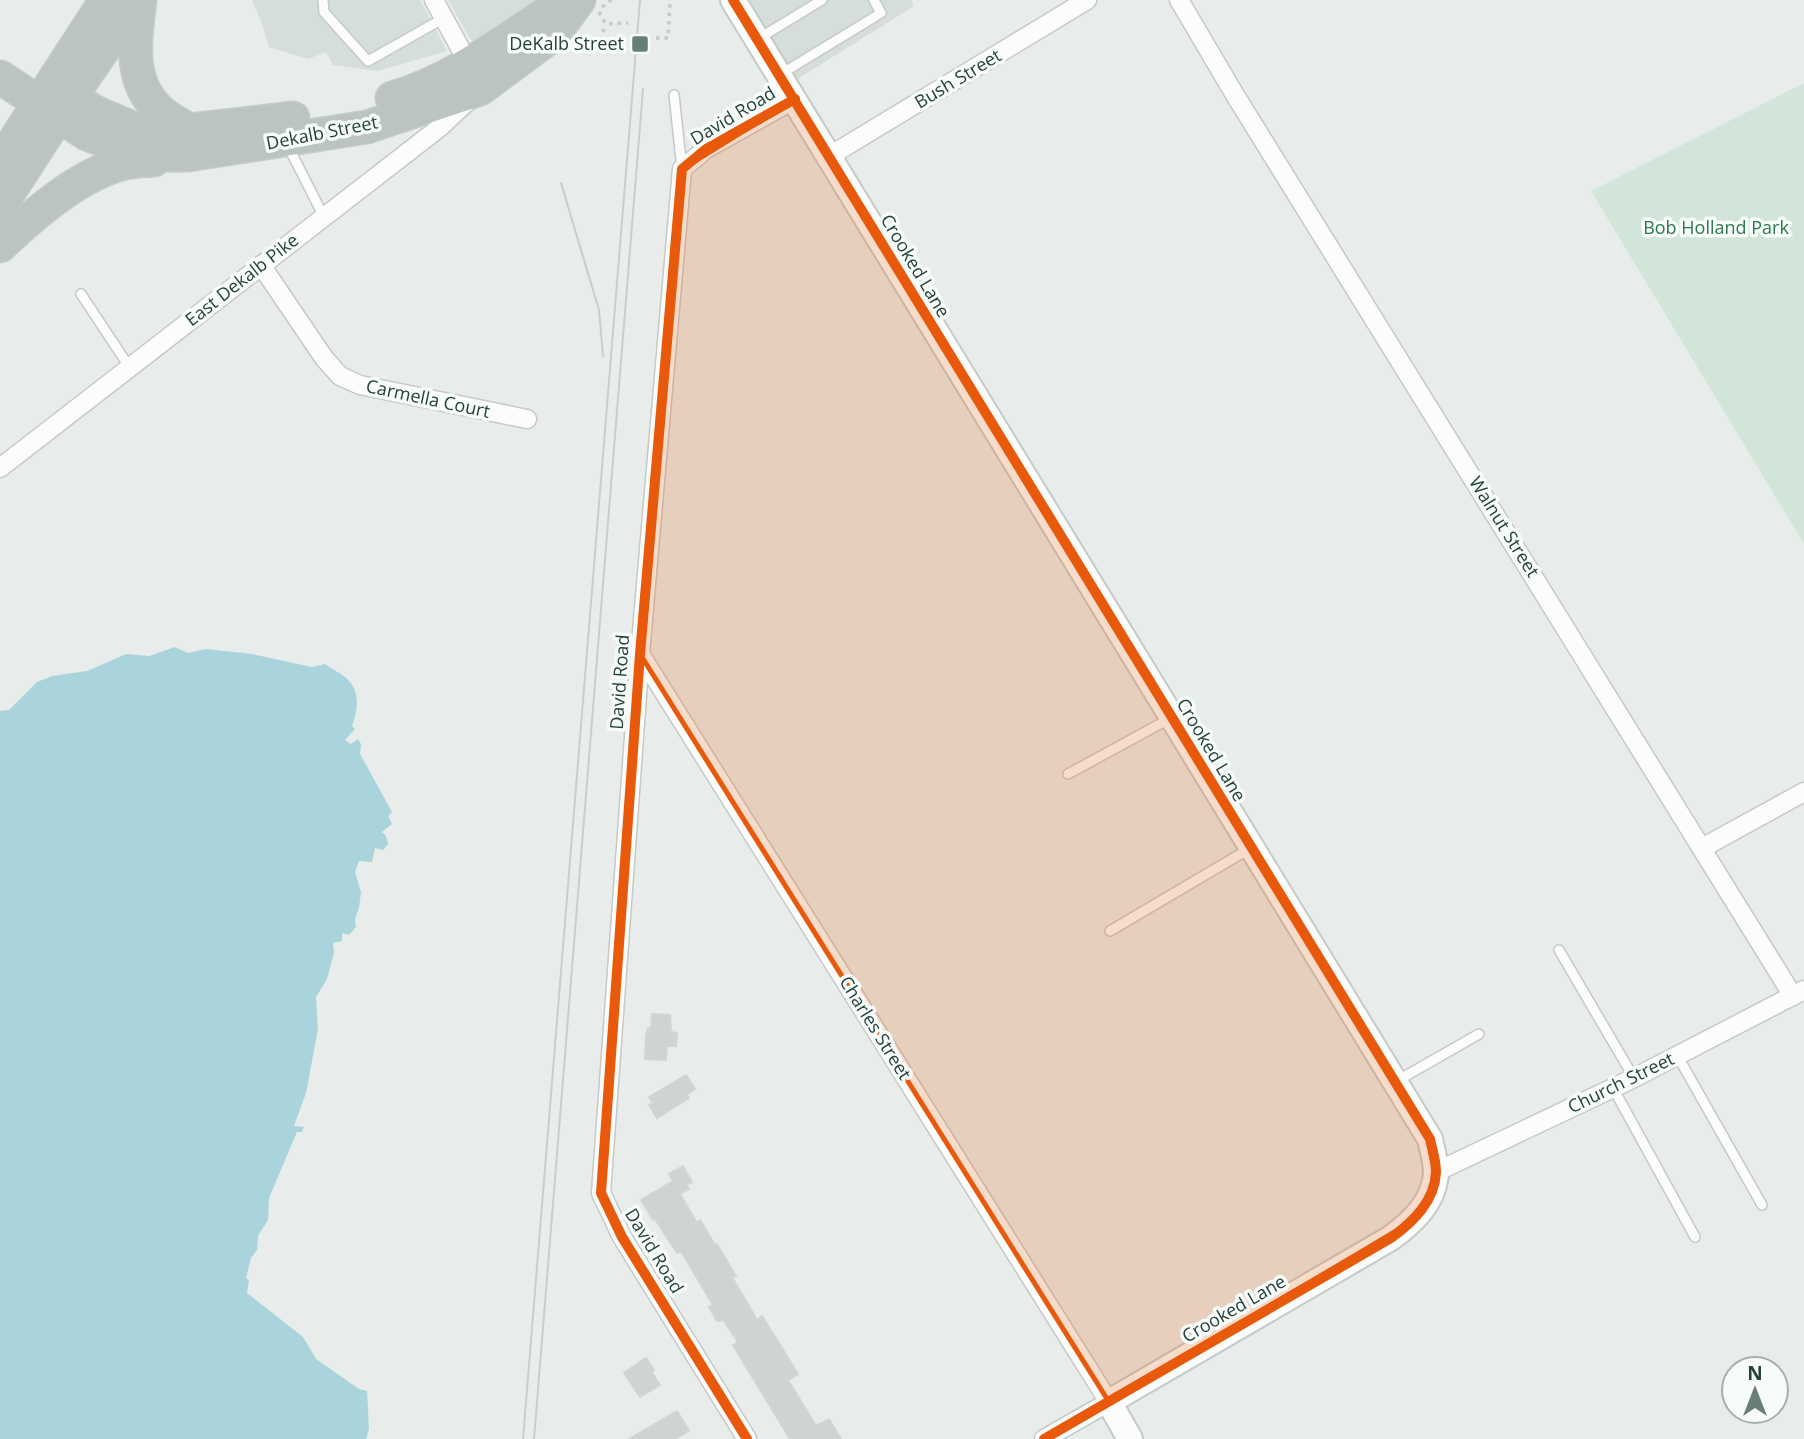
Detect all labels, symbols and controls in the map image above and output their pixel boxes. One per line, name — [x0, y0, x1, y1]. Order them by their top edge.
place label: DeKalb Street — [509, 31, 624, 55]
marker: DeKalb Street — [630, 34, 650, 54]
street label: Bush Street — [910, 43, 1005, 113]
street label: David Road — [685, 80, 779, 150]
street label: Dekalb Street — [264, 109, 380, 155]
street label: Crooked Lane — [876, 210, 956, 321]
park label: Bob Holland Park — [1643, 215, 1789, 239]
street label: East Dekalb Pike — [180, 227, 303, 331]
street label: Carmella Court — [364, 373, 492, 423]
street label: Walnut Street — [1464, 472, 1545, 581]
street label: David Road — [604, 634, 634, 730]
street label: Crooked Lane — [1172, 694, 1252, 805]
street label: Charles Street — [834, 971, 917, 1084]
street label: Church Street — [1563, 1046, 1678, 1118]
street label: David Road — [620, 1203, 690, 1297]
street label: Crooked Lane — [1177, 1269, 1290, 1348]
north arrow — [1720, 1355, 1790, 1425]
text: N — [1747, 1360, 1763, 1386]

